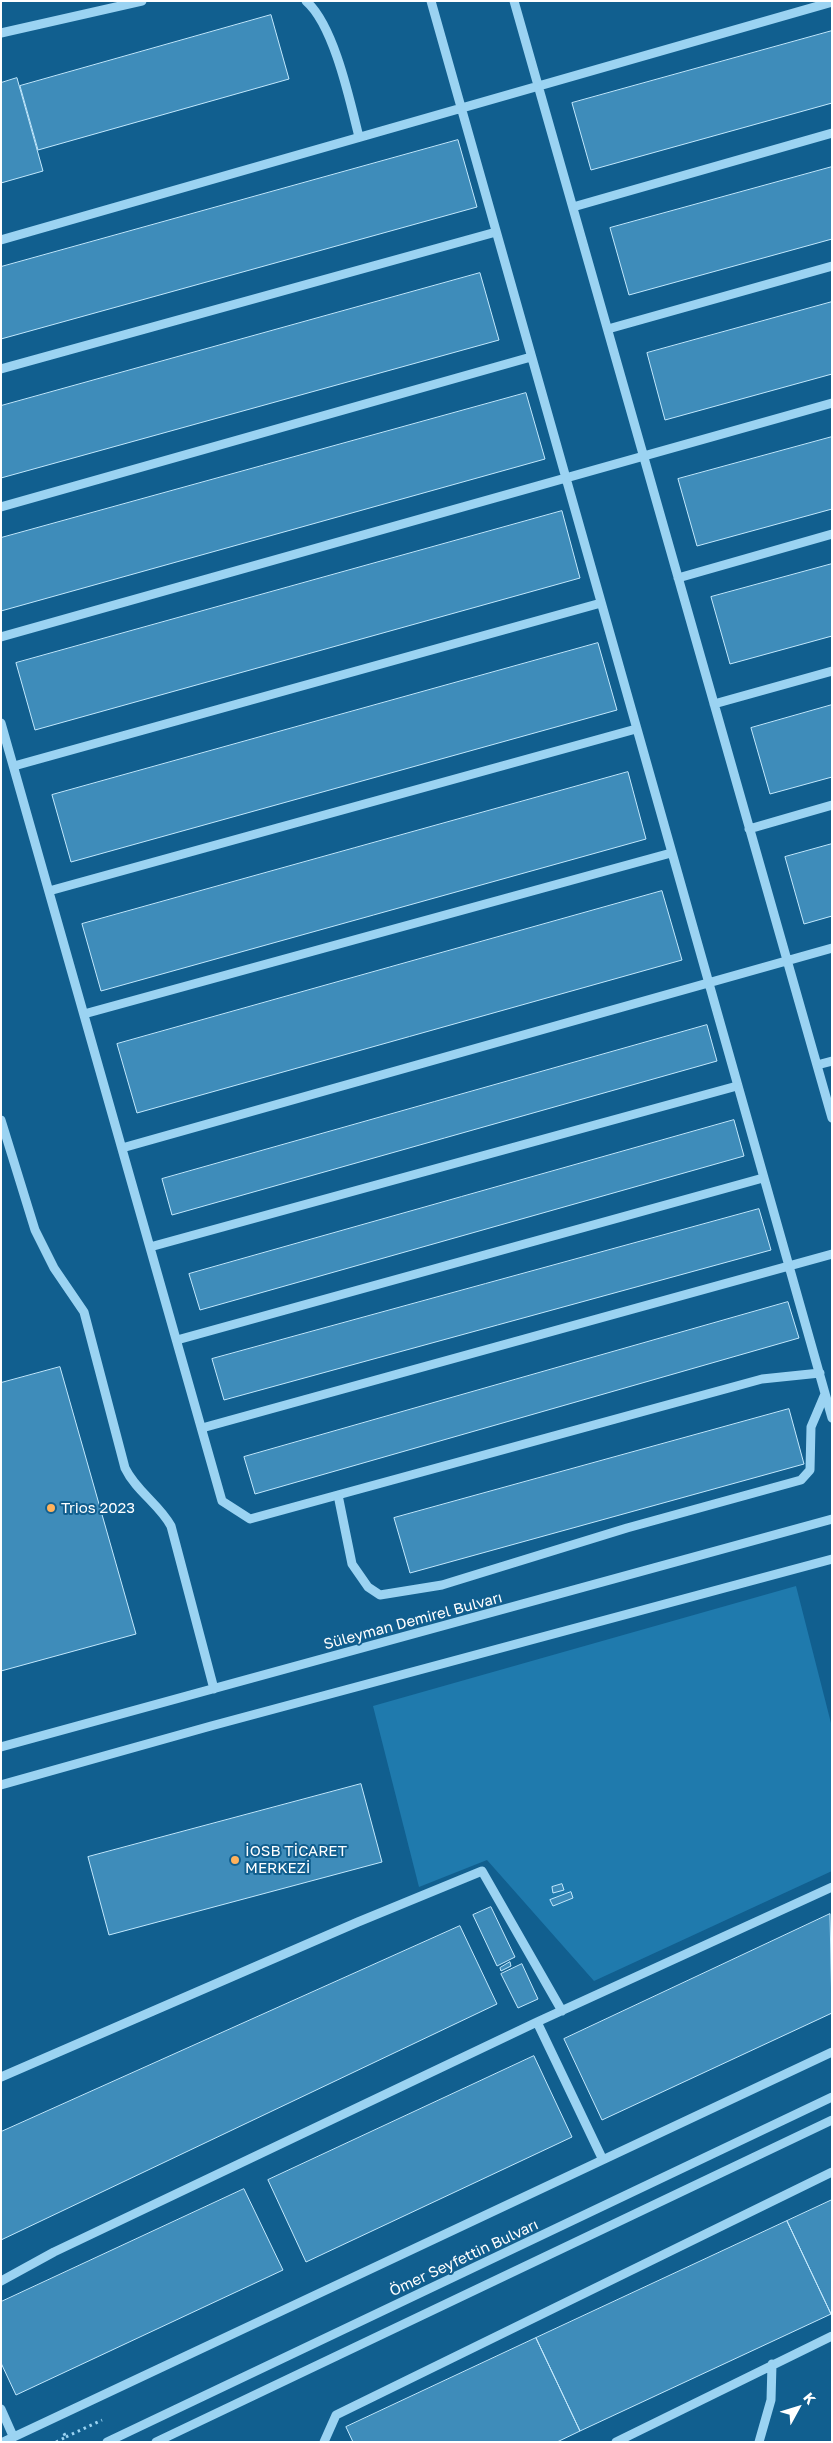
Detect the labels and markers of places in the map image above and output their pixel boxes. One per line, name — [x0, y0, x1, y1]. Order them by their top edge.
place label: Trios 2023 — [61, 1499, 135, 1517]
marker: Trios 2023 — [45, 1502, 57, 1514]
place label: İOSB TİCARET MERKEZİ — [245, 1842, 347, 1877]
marker: İOSB TİCARET MERKEZİ — [229, 1854, 241, 1866]

